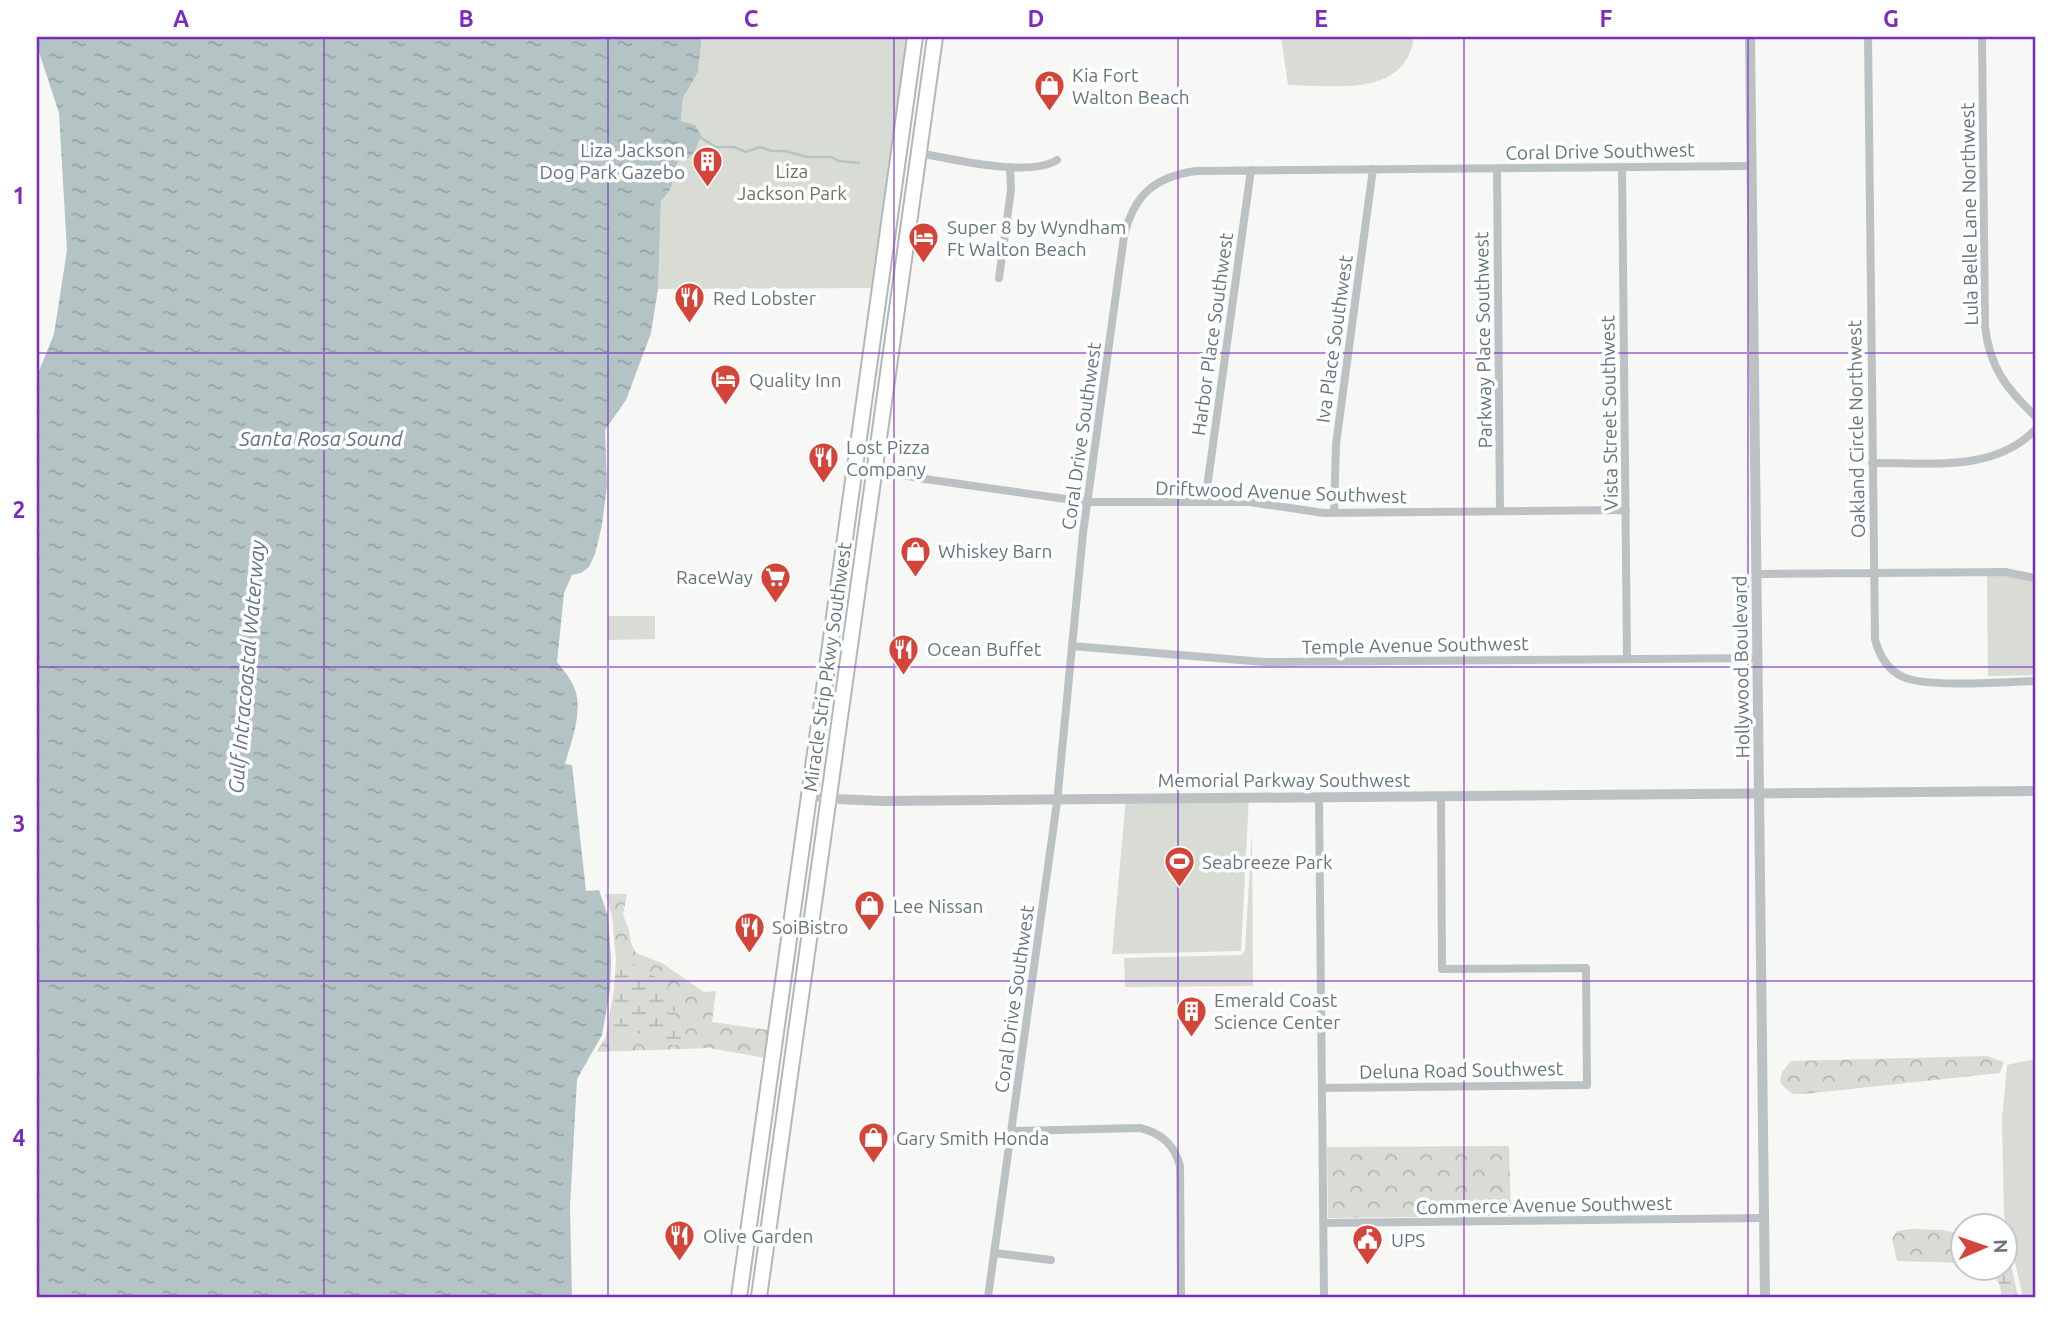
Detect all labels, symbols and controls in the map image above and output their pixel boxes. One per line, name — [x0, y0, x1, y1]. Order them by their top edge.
text: A — [173, 6, 189, 31]
text: B — [458, 6, 474, 31]
text: C — [744, 6, 759, 31]
text: D — [1028, 6, 1044, 31]
text: E — [1314, 6, 1328, 31]
text: F — [1600, 6, 1613, 31]
text: G — [1883, 6, 1899, 31]
place label: Kia Fort Walton Beach — [1072, 64, 1190, 108]
shop icon: Kia Fort Walton Beach — [1032, 69, 1066, 113]
street label: Lula Belle Lane Northwest — [1956, 102, 1982, 326]
street label: Coral Drive Southwest — [1505, 138, 1695, 164]
place label: Liza Jackson Dog Park Gazebo — [539, 139, 685, 183]
building icon: Liza Jackson Dog Park Gazebo — [691, 144, 725, 188]
park label: Liza Jackson Park — [737, 160, 847, 204]
text: 1 — [13, 183, 25, 208]
place label: Super 8 by Wyndham Ft Walton Beach — [947, 216, 1126, 260]
hotel icon: Super 8 by Wyndham Ft Walton Beach — [907, 221, 941, 265]
street label: Harbor Place Southwest — [1187, 230, 1237, 437]
street label: Parkway Place Southwest — [1470, 231, 1496, 449]
street label: Iva Place Southwest — [1311, 253, 1357, 424]
restaurant icon: Red Lobster — [673, 281, 707, 325]
place label: Red Lobster — [713, 287, 816, 309]
street label: Vista Street Southwest — [1596, 314, 1622, 511]
street label: Oakland Circle Northwest — [1843, 319, 1869, 538]
street label: Coral Drive Southwest — [1057, 340, 1105, 531]
hotel icon: Quality Inn — [709, 363, 743, 407]
place label: Quality Inn — [749, 369, 842, 391]
water label: Santa Rosa Sound — [238, 426, 404, 450]
place label: Lost Pizza Company — [846, 436, 930, 480]
restaurant icon: Lost Pizza Company — [806, 441, 840, 485]
street label: Driftwood Avenue Southwest — [1155, 477, 1408, 507]
text: 2 — [13, 497, 25, 522]
shop icon: Whiskey Barn — [898, 534, 932, 578]
water label: Gulf Intracoastal Waterway — [223, 538, 269, 794]
street label: Miracle Strip Pkwy Southwest — [799, 540, 856, 793]
place label: Whiskey Barn — [938, 540, 1052, 562]
supermarket icon: RaceWay — [759, 560, 793, 604]
place label: RaceWay — [676, 566, 753, 588]
street label: Hollywood Boulevard — [1728, 575, 1754, 759]
restaurant icon: Ocean Buffet — [887, 632, 921, 676]
street label: Temple Avenue Southwest — [1301, 632, 1529, 658]
place label: Ocean Buffet — [927, 638, 1042, 660]
street label: Memorial Parkway Southwest — [1158, 769, 1411, 791]
text: 3 — [13, 811, 25, 836]
sports icon: Seabreeze Park — [1162, 845, 1196, 889]
place label: Seabreeze Park — [1202, 851, 1333, 873]
shop icon: Lee Nissan — [853, 889, 887, 933]
place label: Lee Nissan — [893, 895, 983, 917]
street label: Coral Drive Southwest — [990, 903, 1038, 1094]
restaurant icon: SoiBistro — [732, 910, 766, 954]
place label: SoiBistro — [772, 916, 848, 938]
place label: Emerald Coast Science Center — [1214, 989, 1340, 1033]
building icon: Emerald Coast Science Center — [1174, 994, 1208, 1038]
street label: Deluna Road Southwest — [1359, 1057, 1564, 1083]
shop icon: Gary Smith Honda — [856, 1121, 890, 1165]
text: 4 — [13, 1125, 26, 1150]
place label: Gary Smith Honda — [896, 1127, 1049, 1149]
street label: Commerce Avenue Southwest — [1416, 1192, 1673, 1218]
north arrow — [1950, 1212, 2020, 1282]
restaurant icon: Olive Garden — [663, 1219, 697, 1263]
public building icon: UPS — [1351, 1223, 1385, 1267]
place label: Olive Garden — [703, 1225, 813, 1247]
place label: UPS — [1391, 1229, 1425, 1251]
text: N — [1990, 1239, 2012, 1254]

